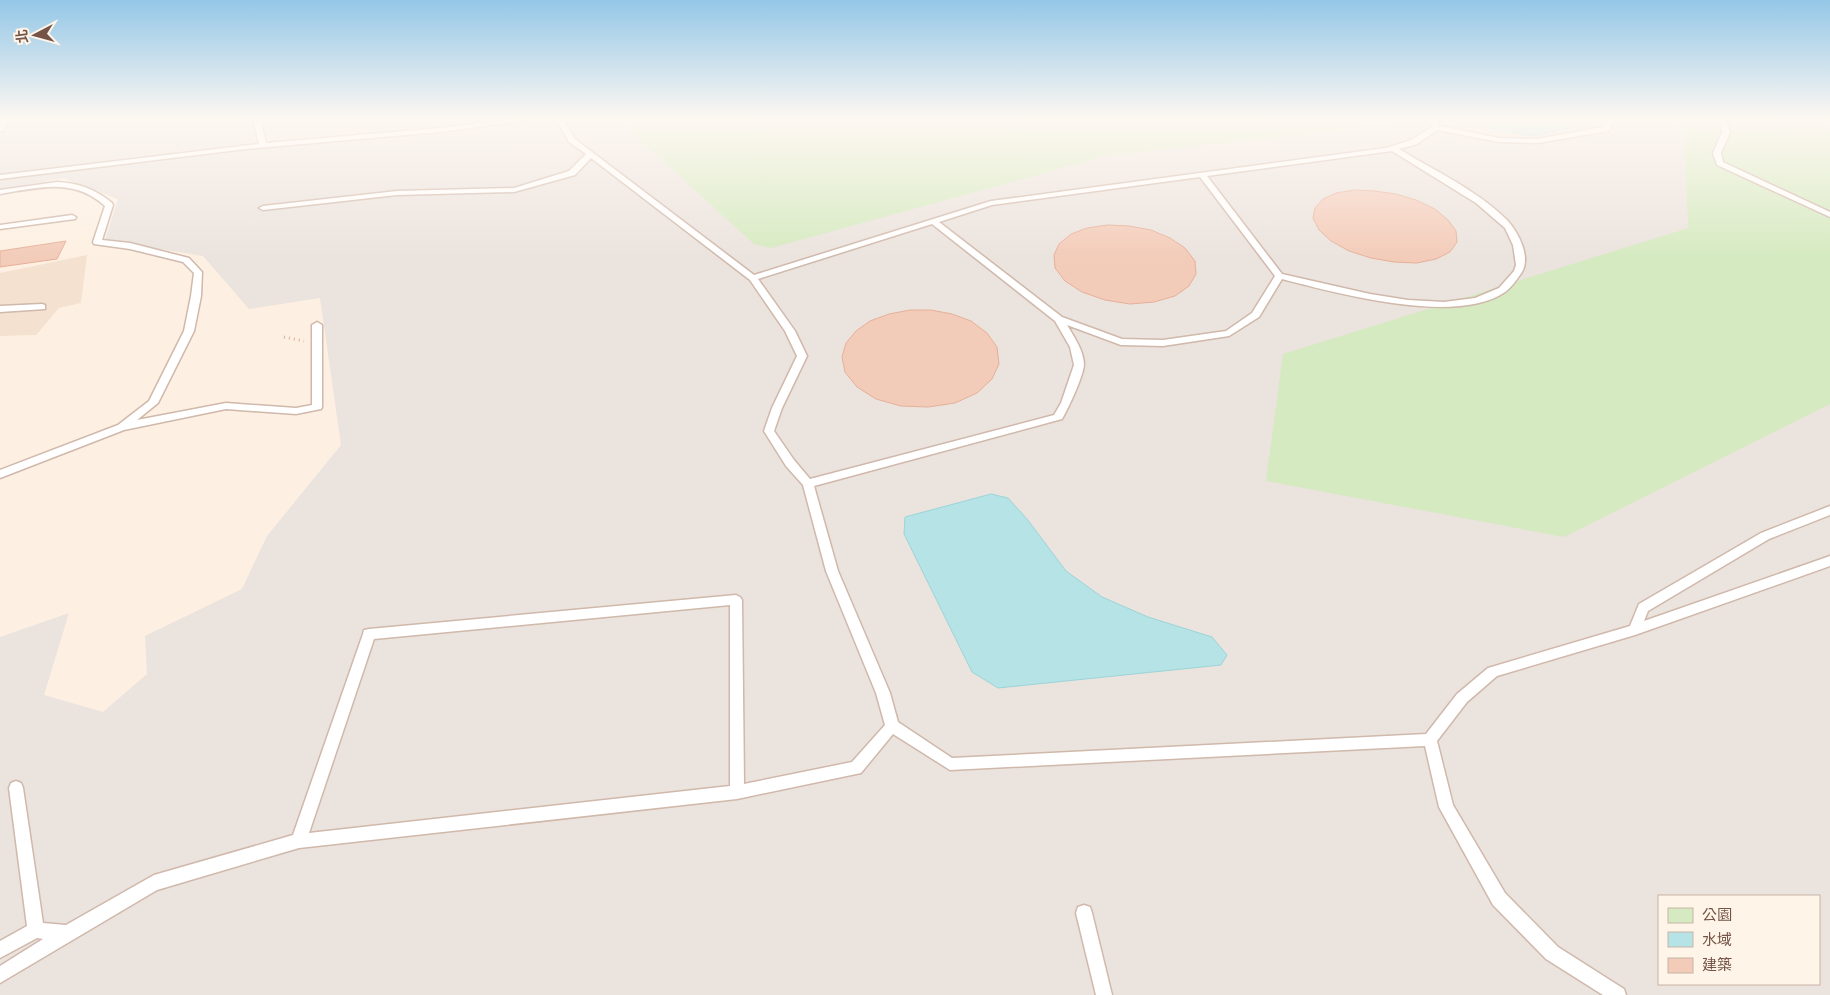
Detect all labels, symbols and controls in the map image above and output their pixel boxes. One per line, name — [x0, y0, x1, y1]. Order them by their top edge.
north arrow — [10, 10, 60, 60]
text: 北 — [12, 29, 31, 44]
legend — [1658, 895, 1820, 985]
text: 公園 — [1702, 905, 1732, 923]
text: 水域 — [1702, 930, 1732, 948]
text: 建築 — [1702, 955, 1732, 973]

